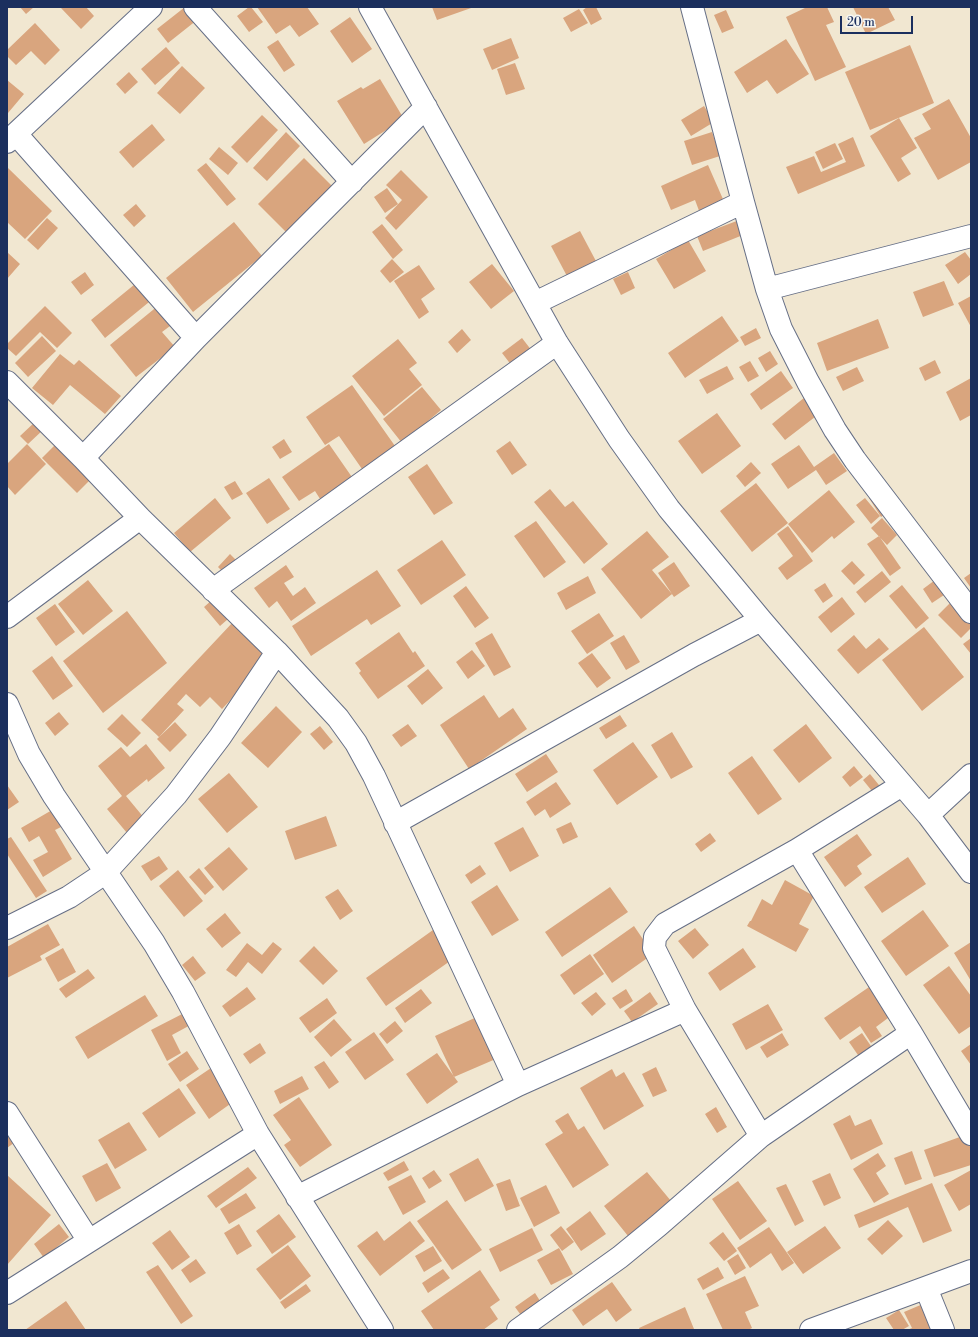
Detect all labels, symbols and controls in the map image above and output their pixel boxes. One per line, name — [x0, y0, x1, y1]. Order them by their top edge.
scale bar — [842, 8, 915, 34]
text: 20 m — [847, 15, 875, 30]

